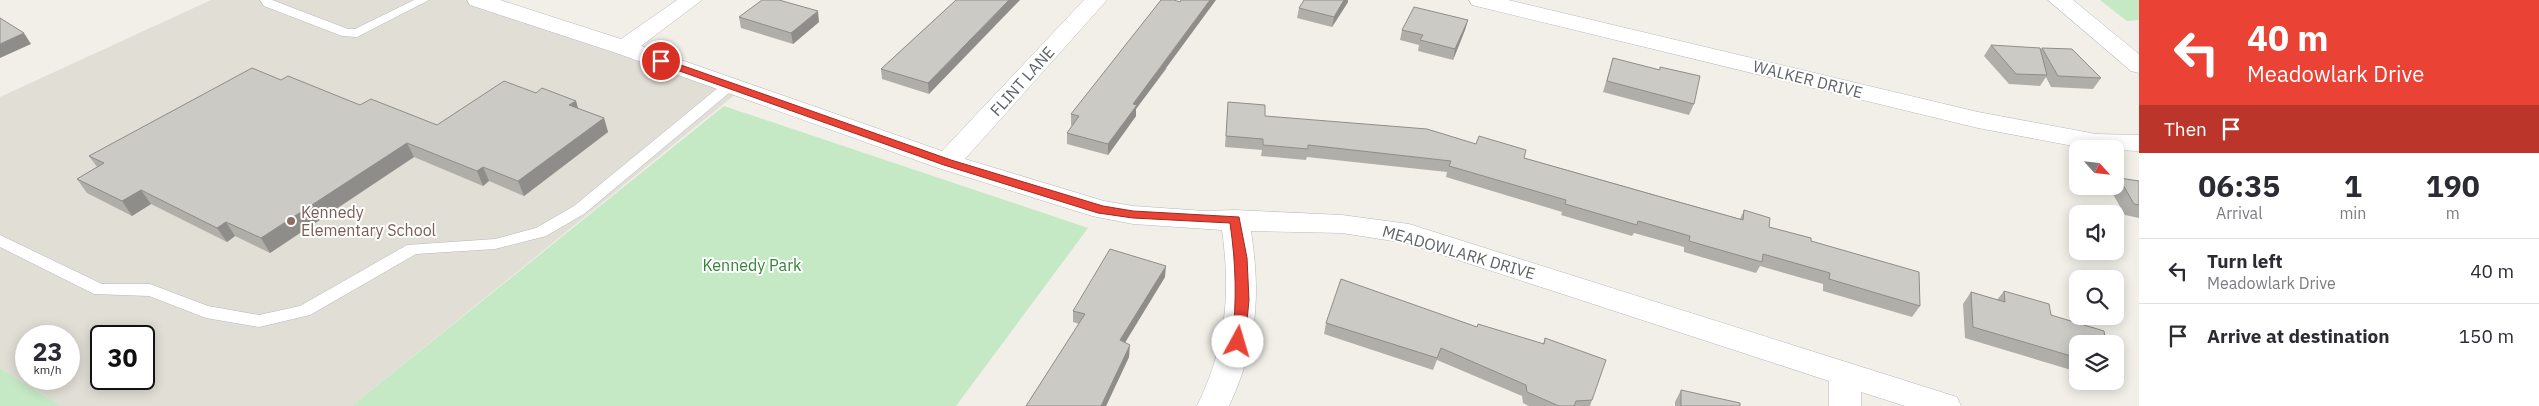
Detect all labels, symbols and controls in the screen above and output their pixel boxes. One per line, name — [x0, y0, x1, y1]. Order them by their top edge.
text: 40 m — [2247, 15, 2329, 61]
icon: left — [2164, 20, 2229, 85]
pin — [640, 40, 682, 82]
street label: FLINT LANE — [986, 42, 1058, 120]
icon: arrive — [647, 47, 675, 75]
street label: WALKER DRIVE — [1751, 56, 1865, 102]
text: Meadowlark Drive — [2247, 59, 2424, 88]
icon: arrive — [2217, 115, 2245, 143]
text: Then — [2164, 117, 2207, 141]
north arrow — [2069, 140, 2124, 195]
map controls — [2069, 140, 2124, 390]
text: 06:35 — [2198, 166, 2280, 205]
text: 1 — [2344, 166, 2362, 205]
text: 190 — [2426, 166, 2480, 205]
place label: Kennedy Elementary School — [301, 202, 436, 240]
text: Arrival — [2216, 203, 2263, 223]
text: min — [2339, 203, 2366, 223]
text: m — [2446, 203, 2460, 223]
button: sound — [2069, 205, 2124, 260]
marker: Kennedy Elementary School — [285, 215, 297, 227]
street label: MEADOWLARK DRIVE — [1380, 221, 1538, 283]
text: Turn left — [2207, 249, 2283, 273]
park label: Kennedy Park — [703, 255, 802, 275]
icon: left — [2164, 257, 2192, 285]
text: 40 m — [2470, 259, 2514, 283]
button: search — [2069, 270, 2124, 325]
text: Meadowlark Drive — [2207, 273, 2336, 293]
position arrow — [1211, 315, 1263, 367]
icon: arrive — [2164, 322, 2192, 350]
text: Arrive at destination — [2207, 324, 2390, 348]
text: 150 m — [2459, 324, 2514, 348]
speed limit sign: 30 — [90, 325, 155, 390]
text: 23 — [32, 335, 63, 368]
button: layers — [2069, 335, 2124, 390]
text: km/h — [33, 362, 62, 377]

